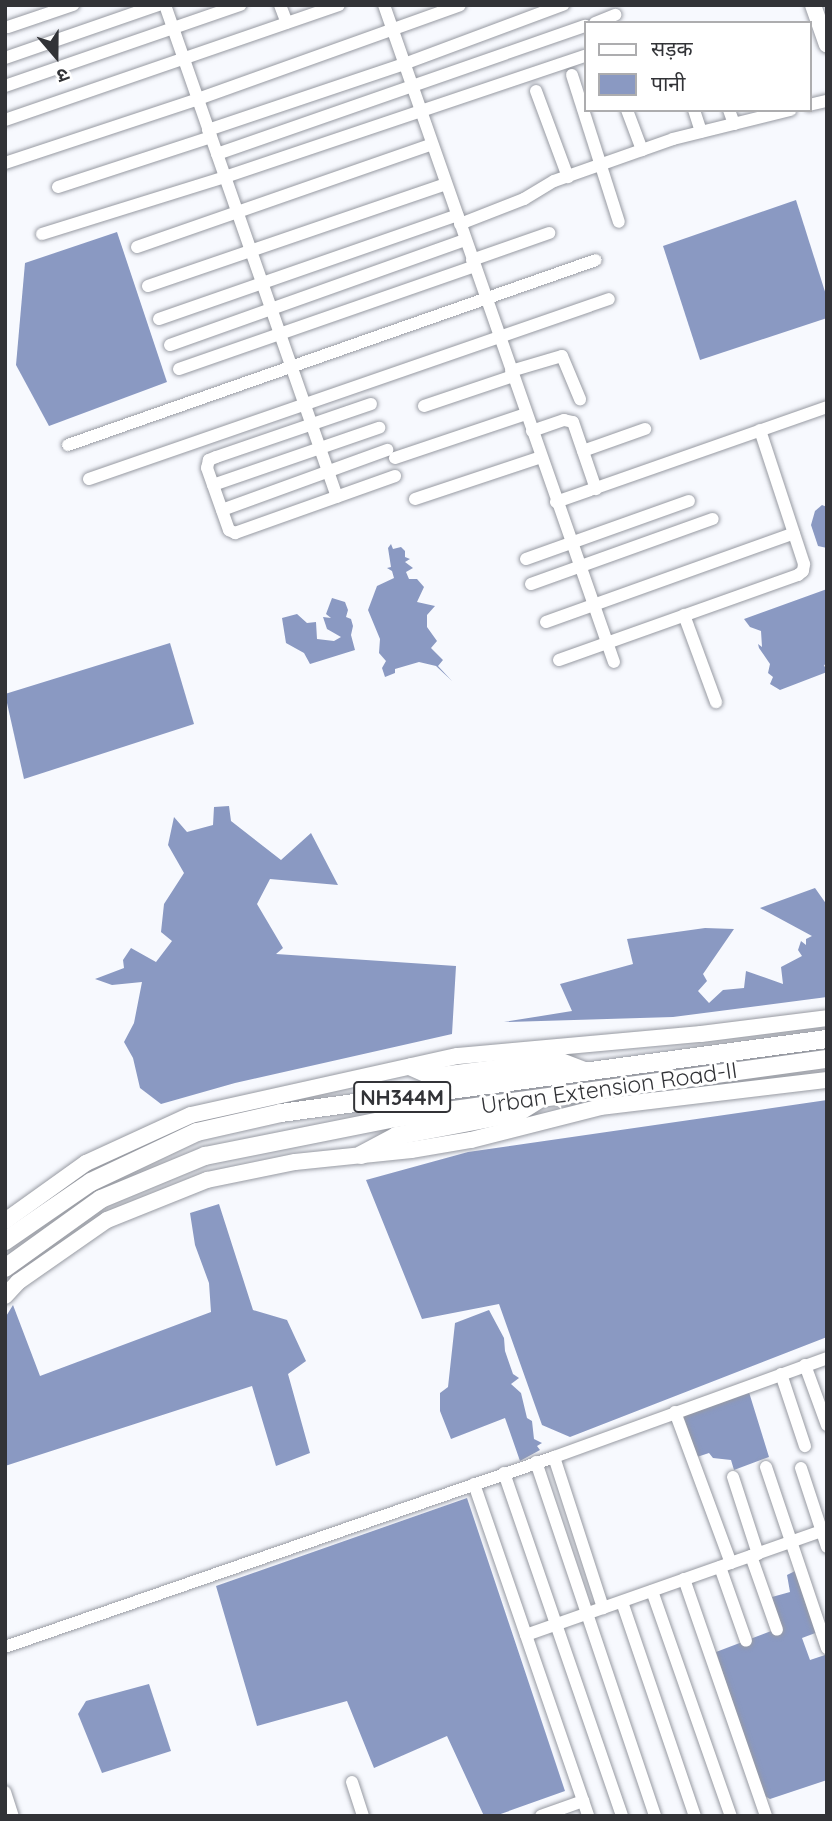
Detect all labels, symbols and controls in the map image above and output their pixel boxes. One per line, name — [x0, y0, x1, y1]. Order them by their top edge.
north arrow — [21, 21, 91, 91]
legend — [584, 21, 811, 112]
text: सड़क — [651, 35, 693, 61]
text: उ — [54, 63, 73, 89]
text: पानी — [651, 70, 685, 96]
street label: Urban Extension Road-II — [479, 1056, 739, 1120]
road number: NH344M — [353, 1080, 451, 1114]

